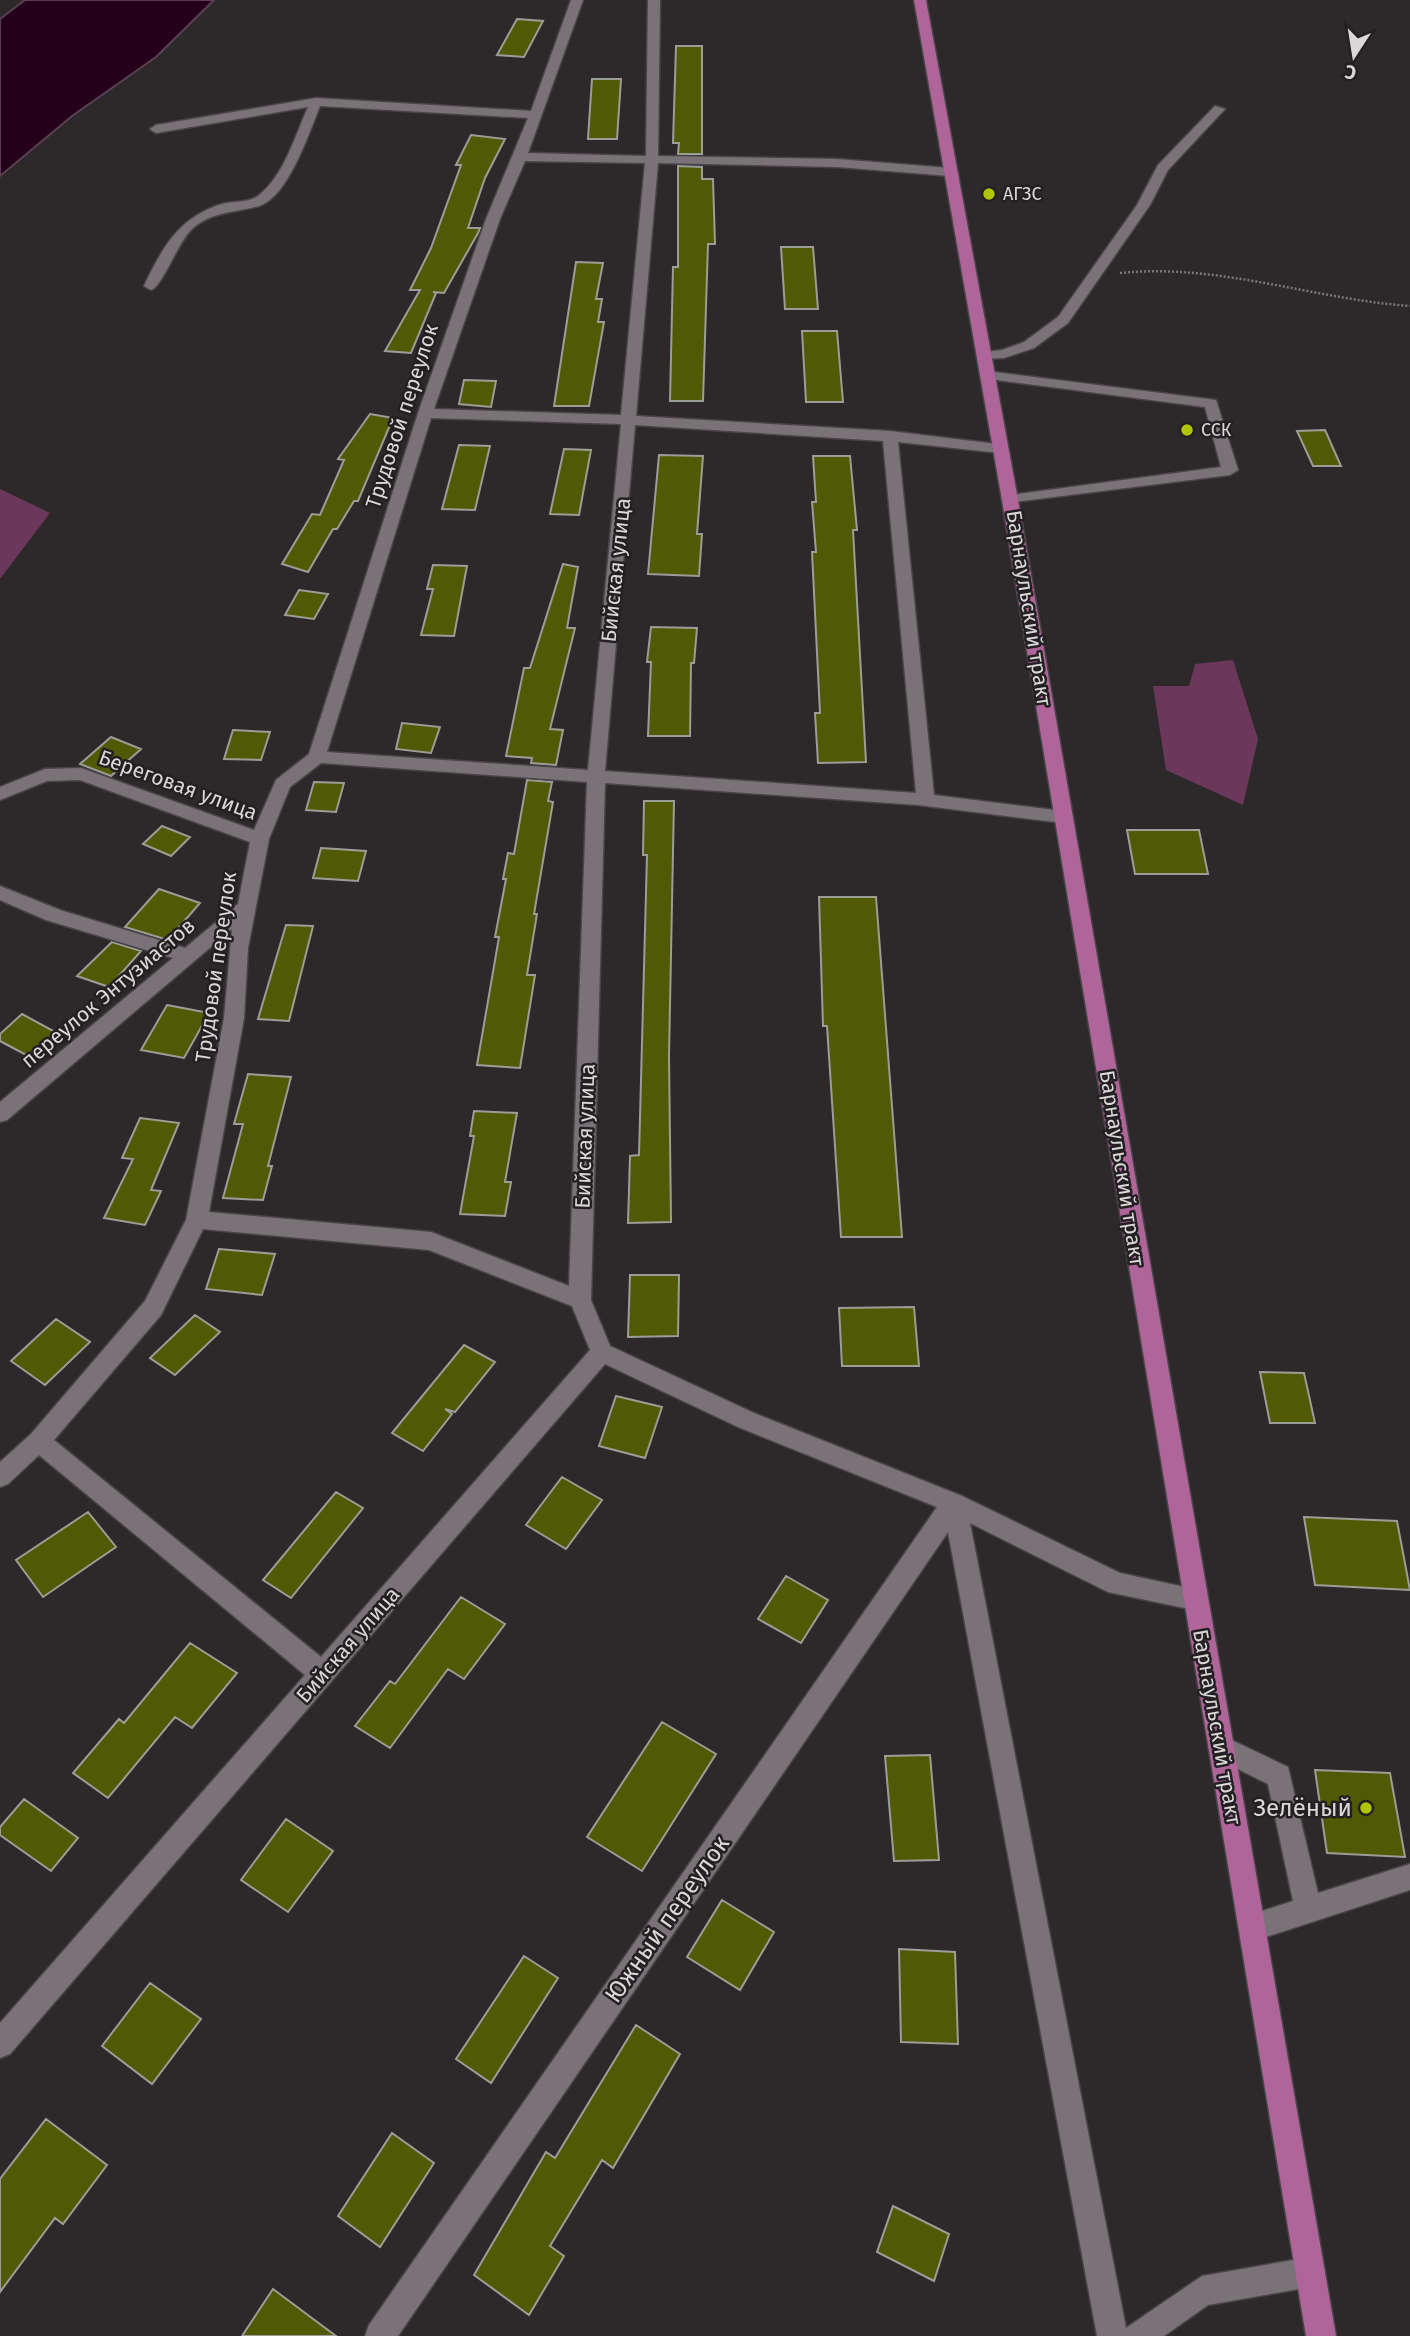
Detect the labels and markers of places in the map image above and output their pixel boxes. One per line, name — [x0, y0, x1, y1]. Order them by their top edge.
place label: АГЗС — [1003, 183, 1042, 205]
marker: АГЗС — [981, 186, 997, 202]
place label: ССК — [1201, 419, 1232, 441]
marker: ССК — [1179, 422, 1195, 438]
place label: Зелёный — [1254, 1794, 1352, 1822]
marker: Зелёный — [1358, 1800, 1374, 1816]

